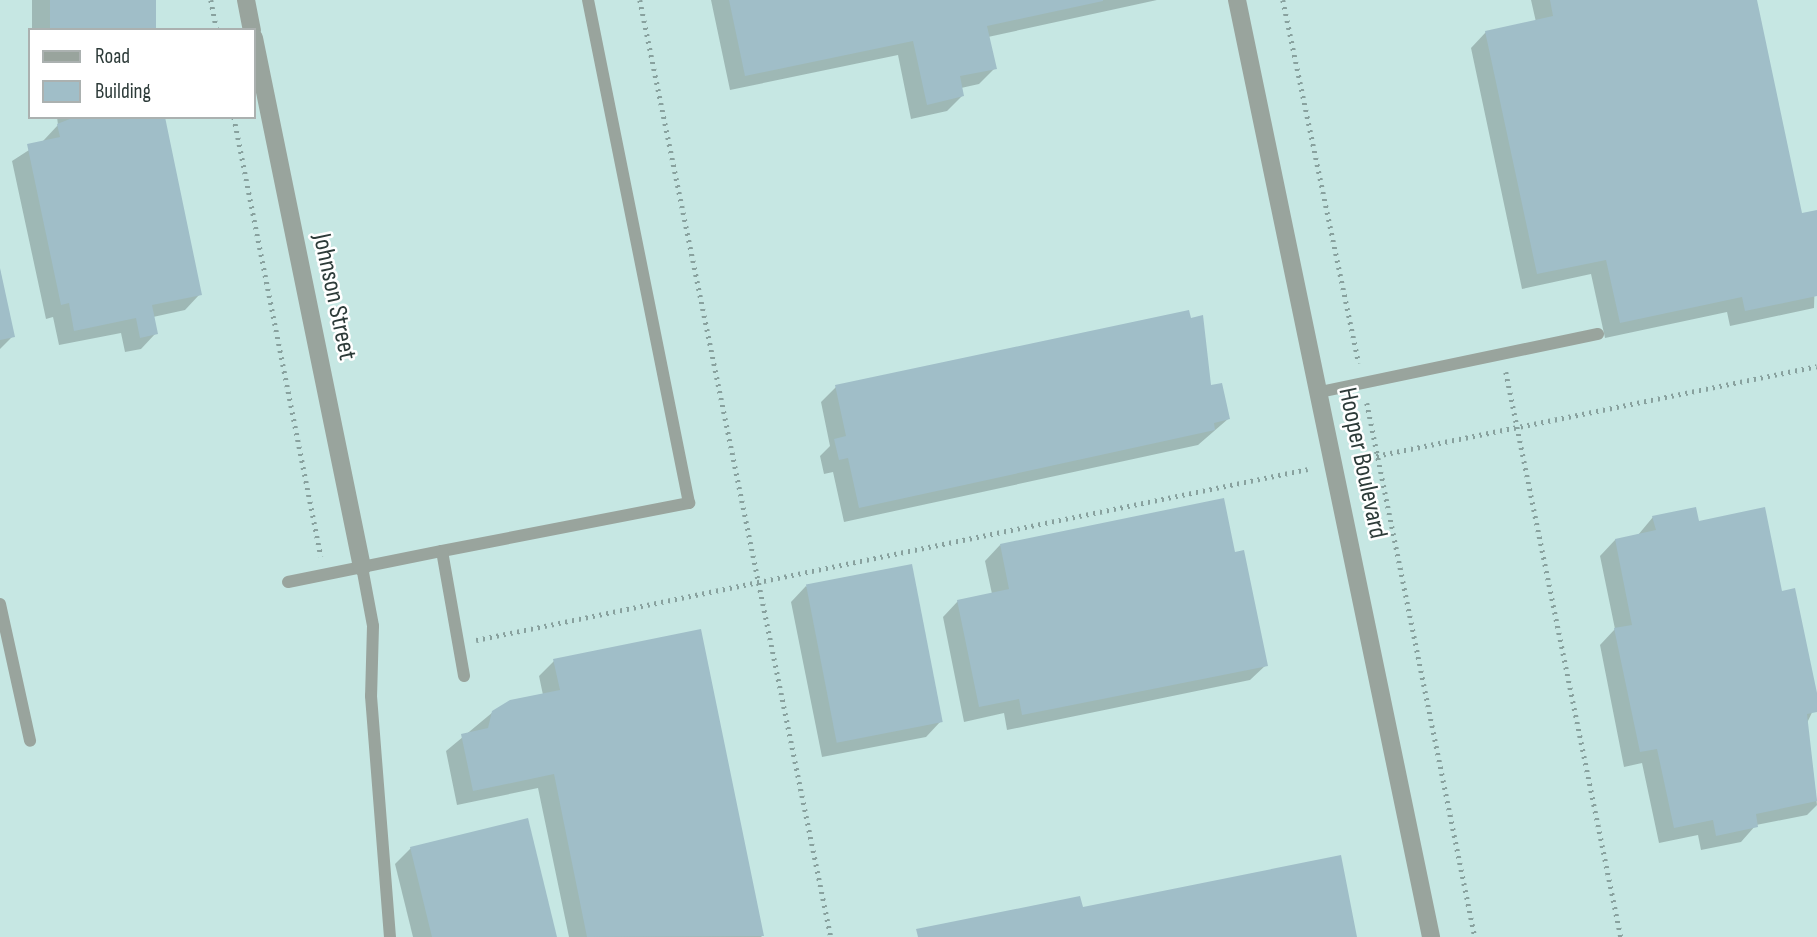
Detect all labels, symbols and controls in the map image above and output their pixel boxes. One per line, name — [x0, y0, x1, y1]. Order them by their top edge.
legend — [28, 28, 256, 119]
text: Road — [95, 44, 130, 69]
text: Building — [95, 79, 151, 104]
street label: Johnson Street — [305, 231, 363, 363]
street label: Hooper Boulevard — [1331, 385, 1393, 541]

